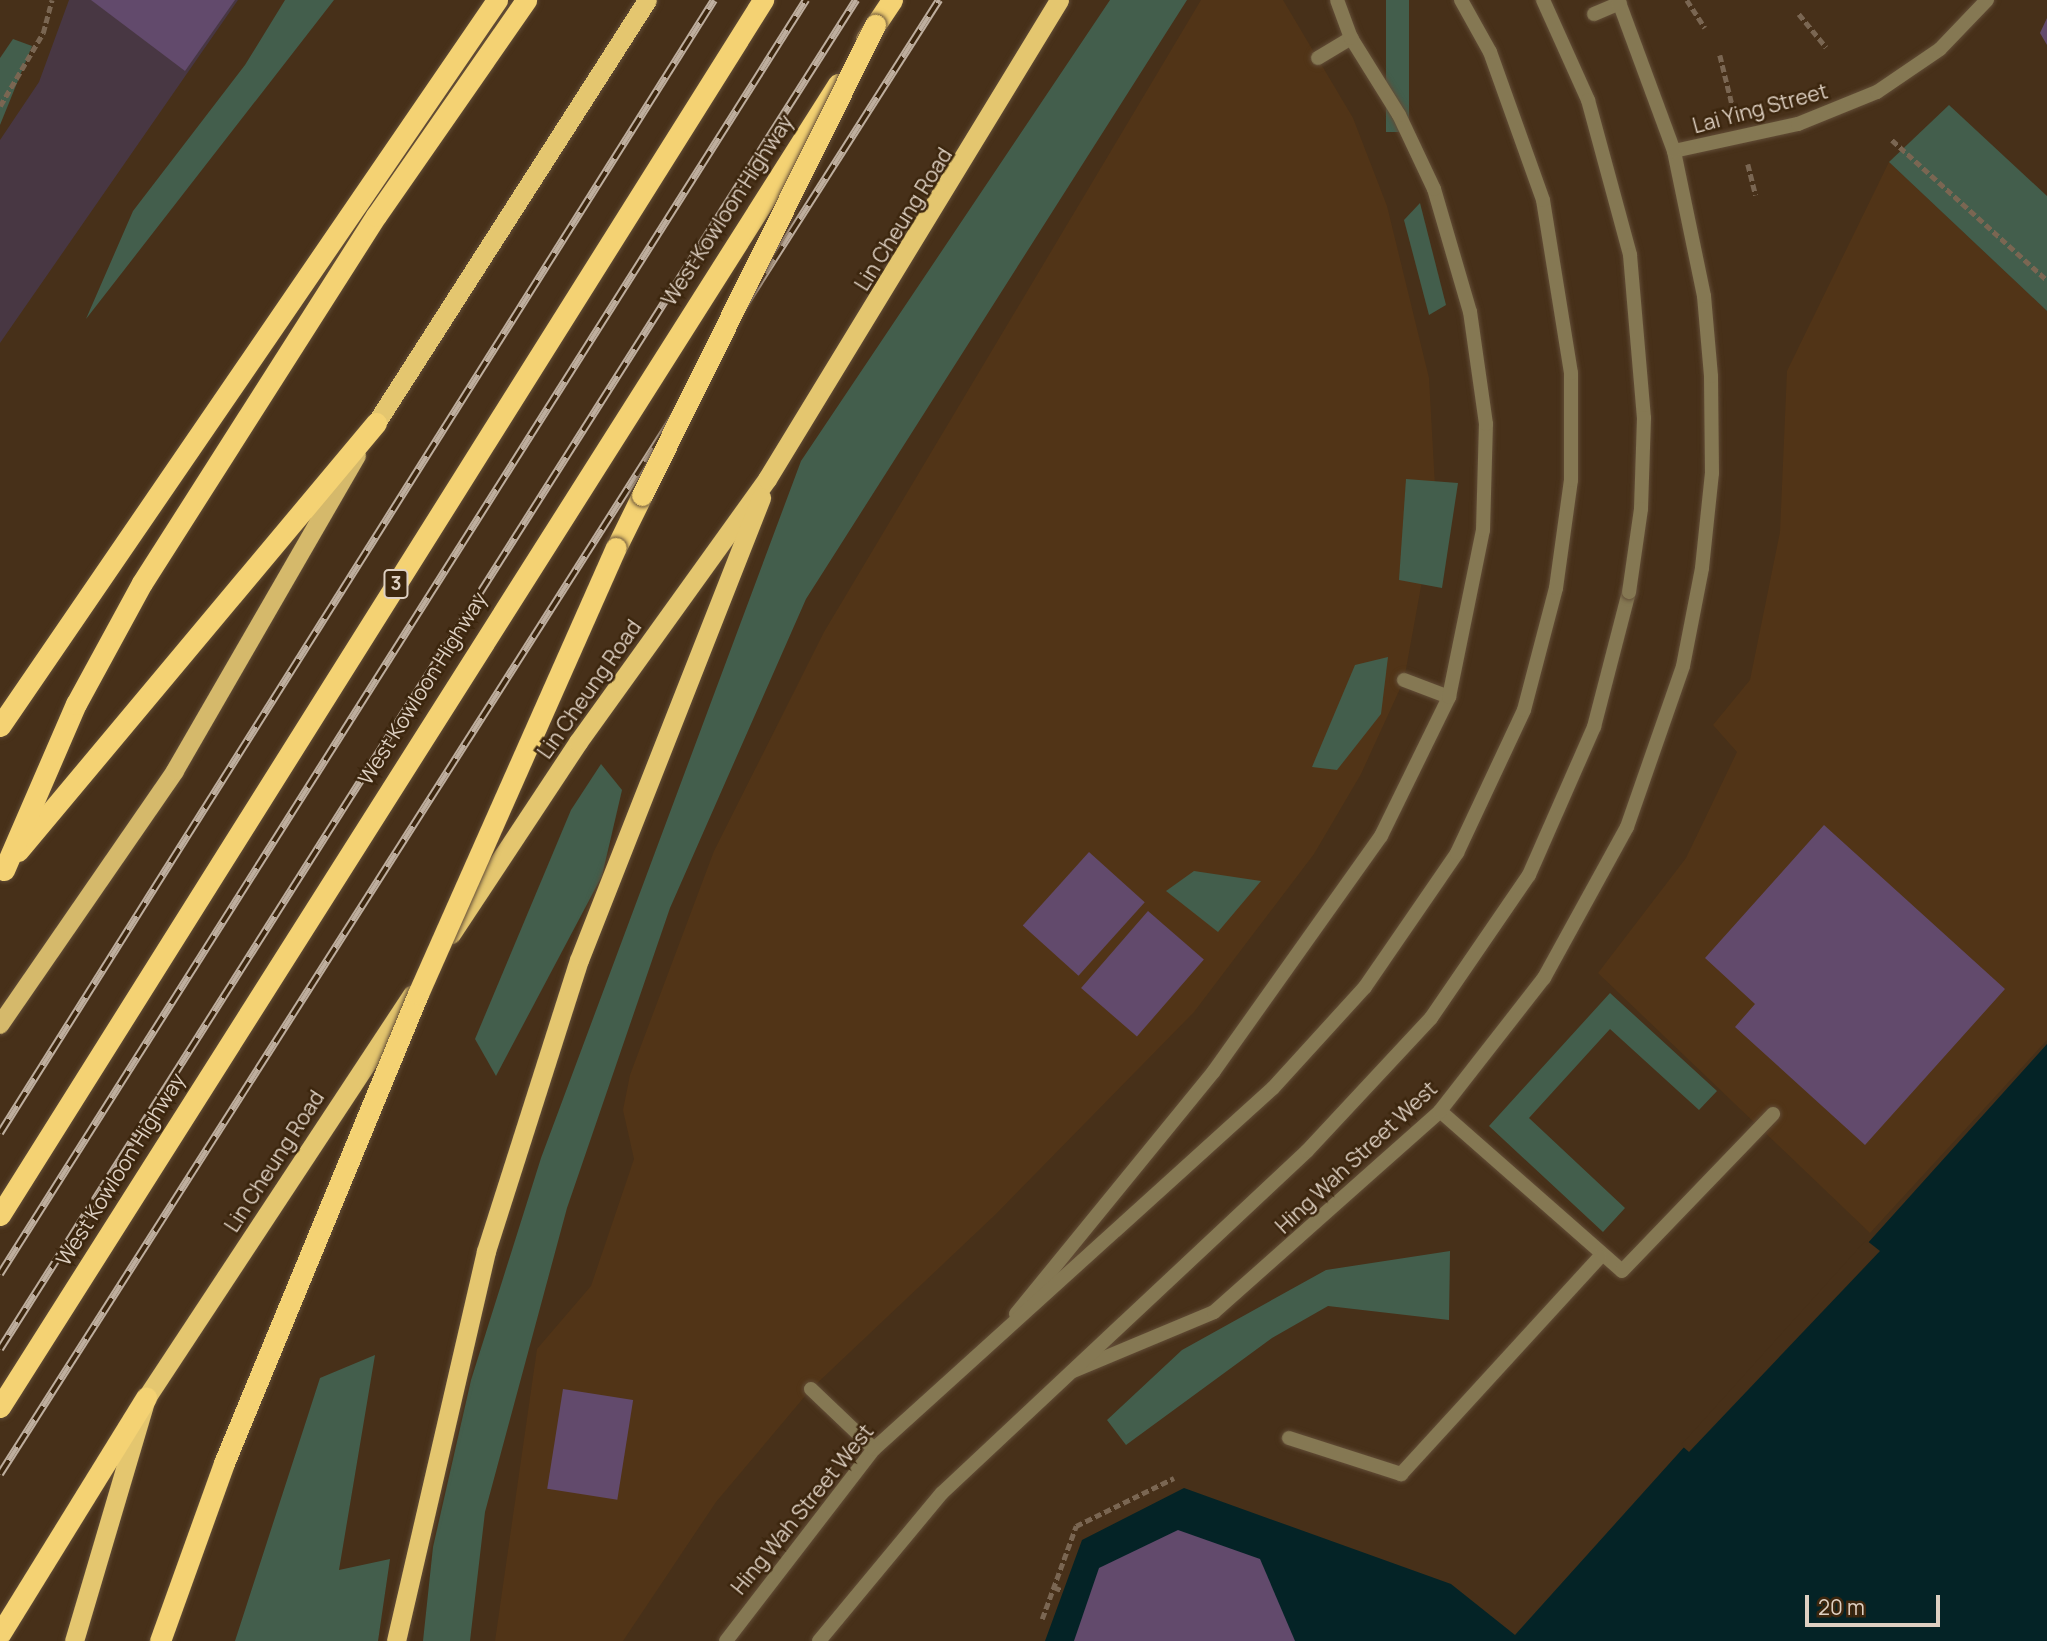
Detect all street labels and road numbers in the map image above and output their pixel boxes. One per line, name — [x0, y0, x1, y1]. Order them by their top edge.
street label: Lai Ying Street — [1690, 78, 1830, 138]
street label: West Kowloon Highway — [656, 110, 798, 310]
street label: Lin Cheung Road — [849, 143, 957, 295]
road number: 3 — [382, 568, 410, 600]
street label: West Kowloon Highway — [352, 587, 492, 789]
street label: Lin Cheung Road — [532, 615, 646, 763]
street label: West Kowloon Highway — [50, 1068, 190, 1270]
street label: Hing Wah Street West — [1270, 1076, 1442, 1238]
street label: Lin Cheung Road — [219, 1086, 329, 1236]
street label: Hing Wah Street West — [726, 1419, 878, 1599]

